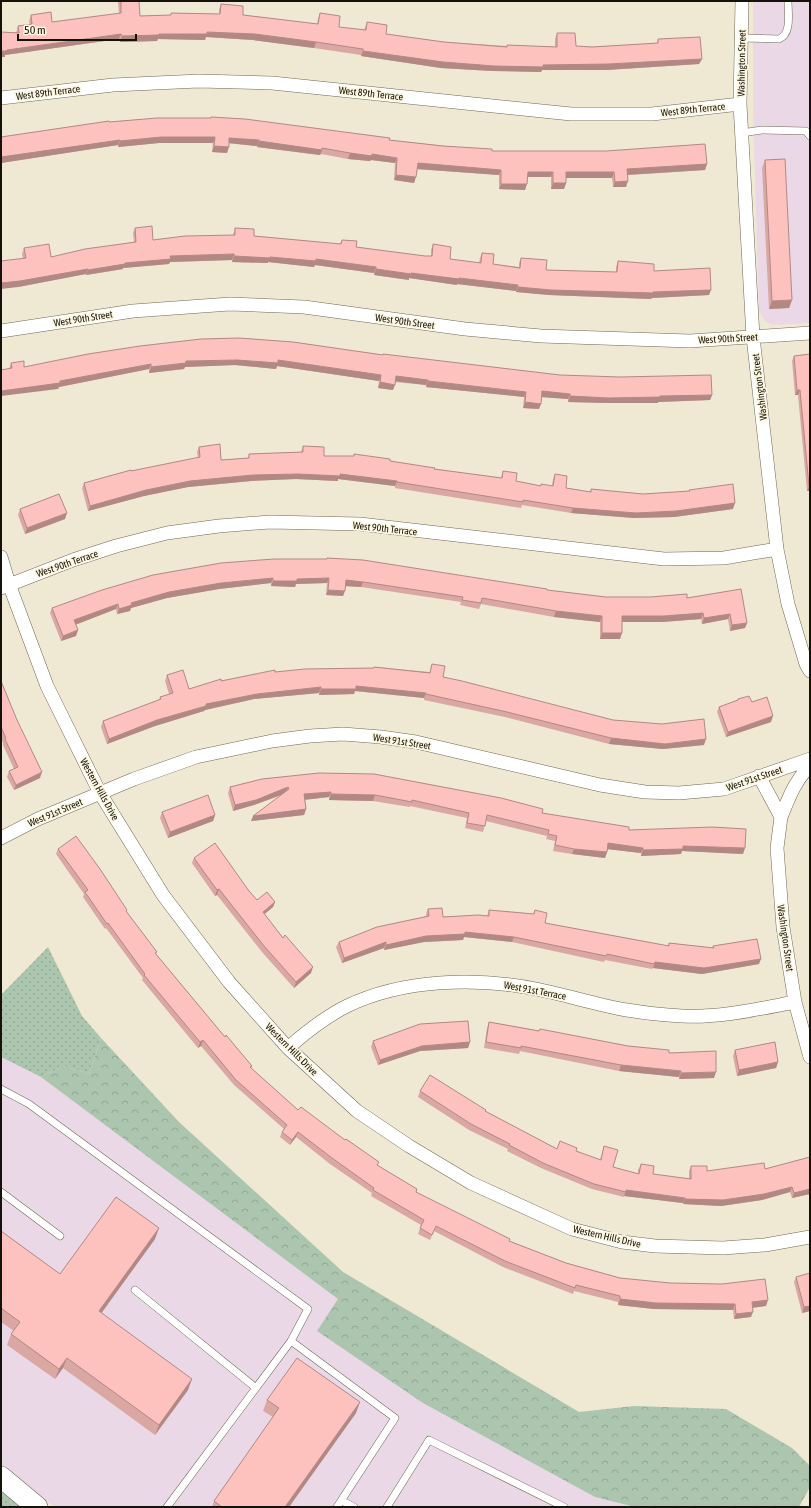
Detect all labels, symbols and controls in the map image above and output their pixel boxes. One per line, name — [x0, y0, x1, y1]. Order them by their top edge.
scale bar — [18, 16, 136, 42]
text: 50 m — [24, 23, 46, 37]
street label: Washington Street — [735, 29, 748, 97]
street label: West 89th Terrace — [15, 83, 81, 102]
street label: West 89th Terrace — [338, 85, 404, 102]
street label: West 89th Terrace — [660, 101, 726, 118]
street label: West 90th Street — [53, 308, 114, 329]
street label: West 90th Street — [375, 312, 435, 331]
street label: West 90th Street — [698, 331, 758, 346]
street label: Washington Street — [750, 353, 769, 421]
street label: West 90th Terrace — [352, 520, 418, 537]
street label: West 90th Terrace — [35, 548, 100, 579]
street label: West 91st Street — [372, 731, 432, 752]
street label: Western Hills Drive — [78, 756, 121, 823]
street label: West 91st Street — [725, 764, 784, 793]
street label: West 91st Street — [26, 796, 84, 829]
street label: Washington Street — [775, 904, 796, 972]
street label: West 91st Terrace — [503, 979, 568, 1002]
street label: Western Hills Drive — [263, 1021, 320, 1078]
street label: Western Hills Drive — [572, 1223, 642, 1250]

